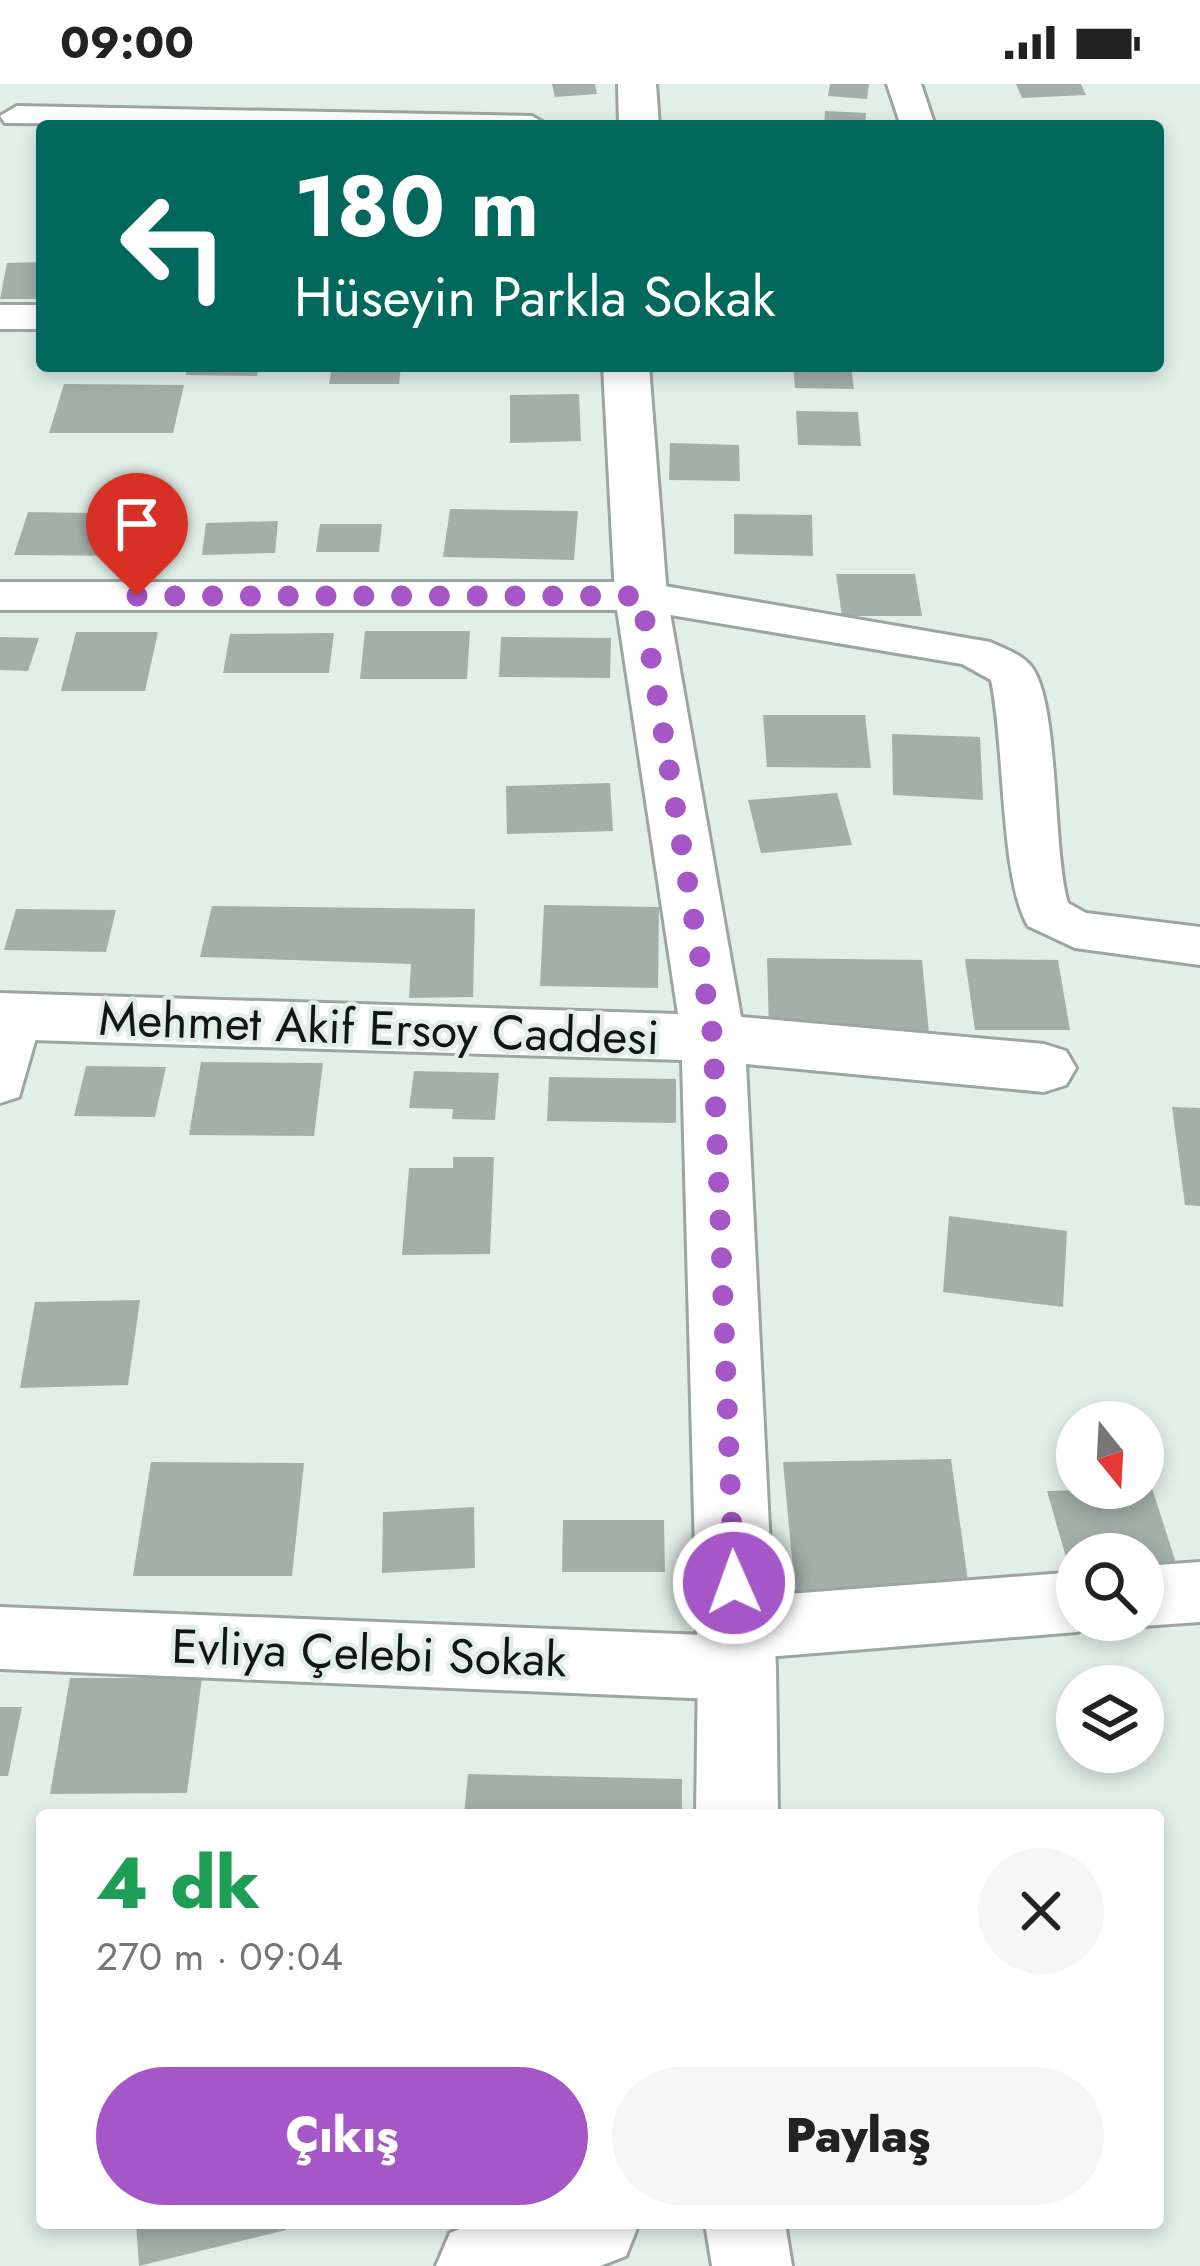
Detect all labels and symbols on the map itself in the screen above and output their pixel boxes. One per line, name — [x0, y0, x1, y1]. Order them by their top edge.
pin — [86, 473, 188, 596]
street label: Mehmet Akif Ersoy Caddesi — [98, 984, 660, 1072]
north arrow — [1056, 1401, 1164, 1509]
position arrow — [671, 1520, 797, 1646]
street label: Evliya Çelebi Sokak — [170, 1612, 569, 1694]

